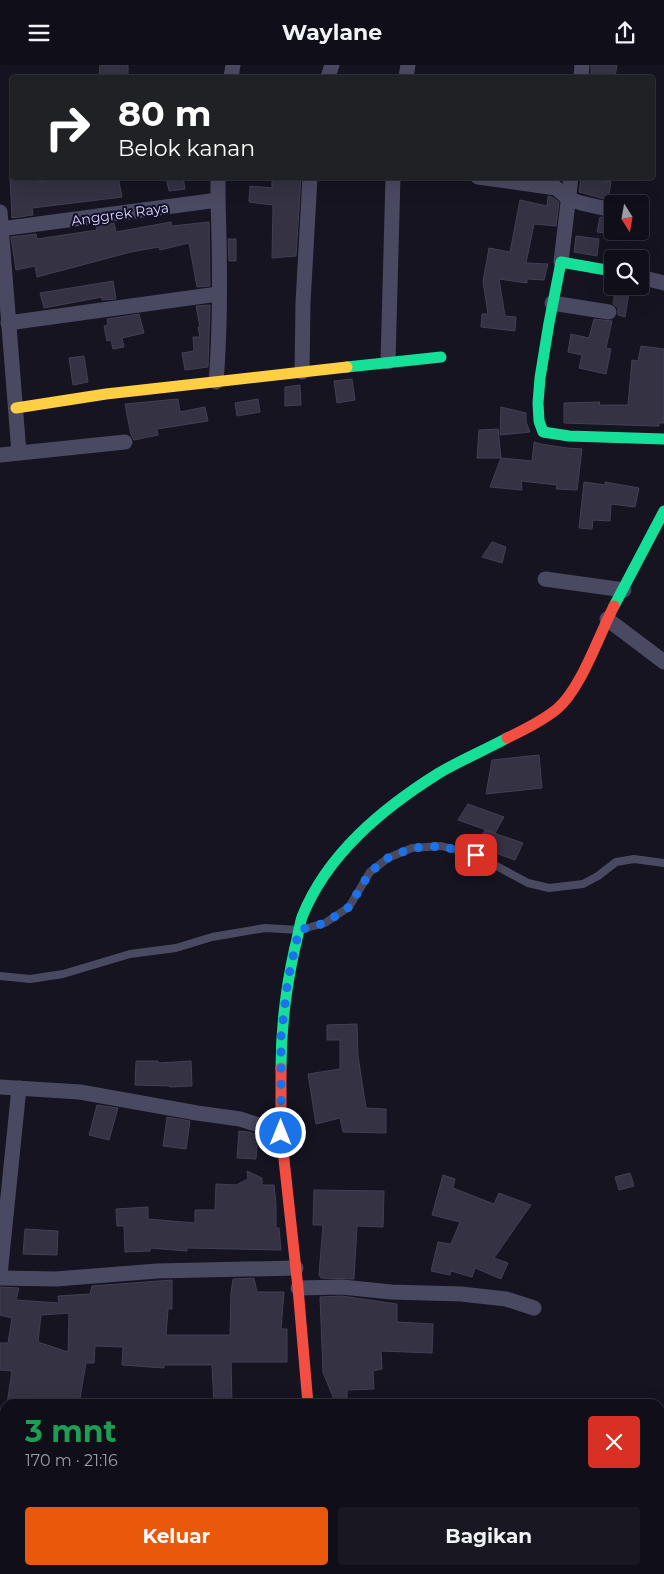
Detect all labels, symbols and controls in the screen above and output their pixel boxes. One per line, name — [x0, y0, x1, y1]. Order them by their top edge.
icon: menu — [25, 19, 53, 47]
text: Waylane — [282, 19, 382, 46]
icon: share — [611, 19, 639, 47]
text: 80 m — [118, 92, 212, 135]
icon: right — [35, 95, 100, 160]
text: Belok kanan — [118, 135, 255, 162]
north arrow — [604, 195, 649, 240]
map controls — [604, 195, 649, 295]
street label: Anggrek Raya — [70, 198, 170, 230]
button: search — [604, 250, 649, 295]
pin — [455, 834, 497, 876]
icon: arrive — [462, 841, 490, 869]
position arrow — [254, 1106, 306, 1158]
text: 3 mnt — [25, 1413, 117, 1450]
button: close — [588, 1416, 640, 1468]
text: 170 m · 21:16 — [25, 1451, 118, 1470]
button: Keluar — [25, 1507, 328, 1565]
button: Bagikan — [338, 1507, 640, 1565]

